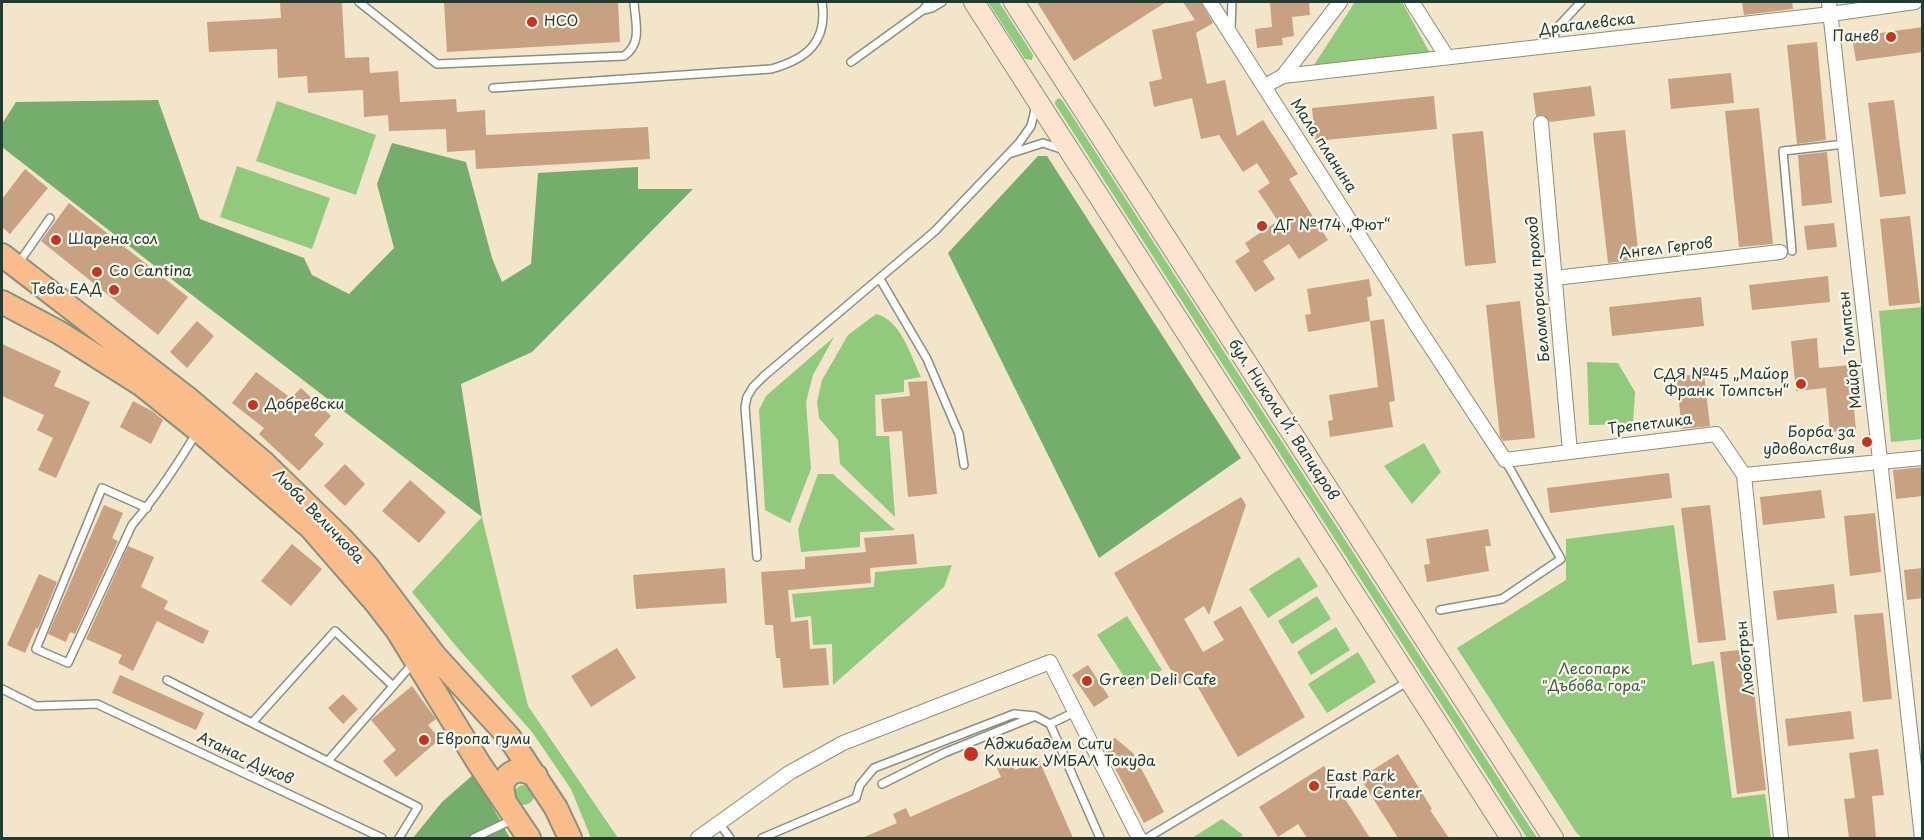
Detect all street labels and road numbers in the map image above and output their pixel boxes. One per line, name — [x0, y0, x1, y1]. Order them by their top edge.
street label: Драгалевска — [1538, 10, 1636, 40]
street label: Мала планина — [1286, 96, 1360, 196]
street label: Беломорски проход — [1524, 215, 1554, 363]
street label: Ангел Гергов — [1618, 234, 1714, 264]
street label: Майор Томпсън — [1836, 290, 1866, 410]
street label: бул. Никола Й. Вапцаров — [1224, 336, 1342, 504]
street label: Трепетлика — [1607, 411, 1693, 439]
street label: Люба Величкова — [269, 466, 367, 568]
street label: Люботрън — [1733, 620, 1759, 696]
street label: Атанас Дуков — [194, 729, 296, 789]

